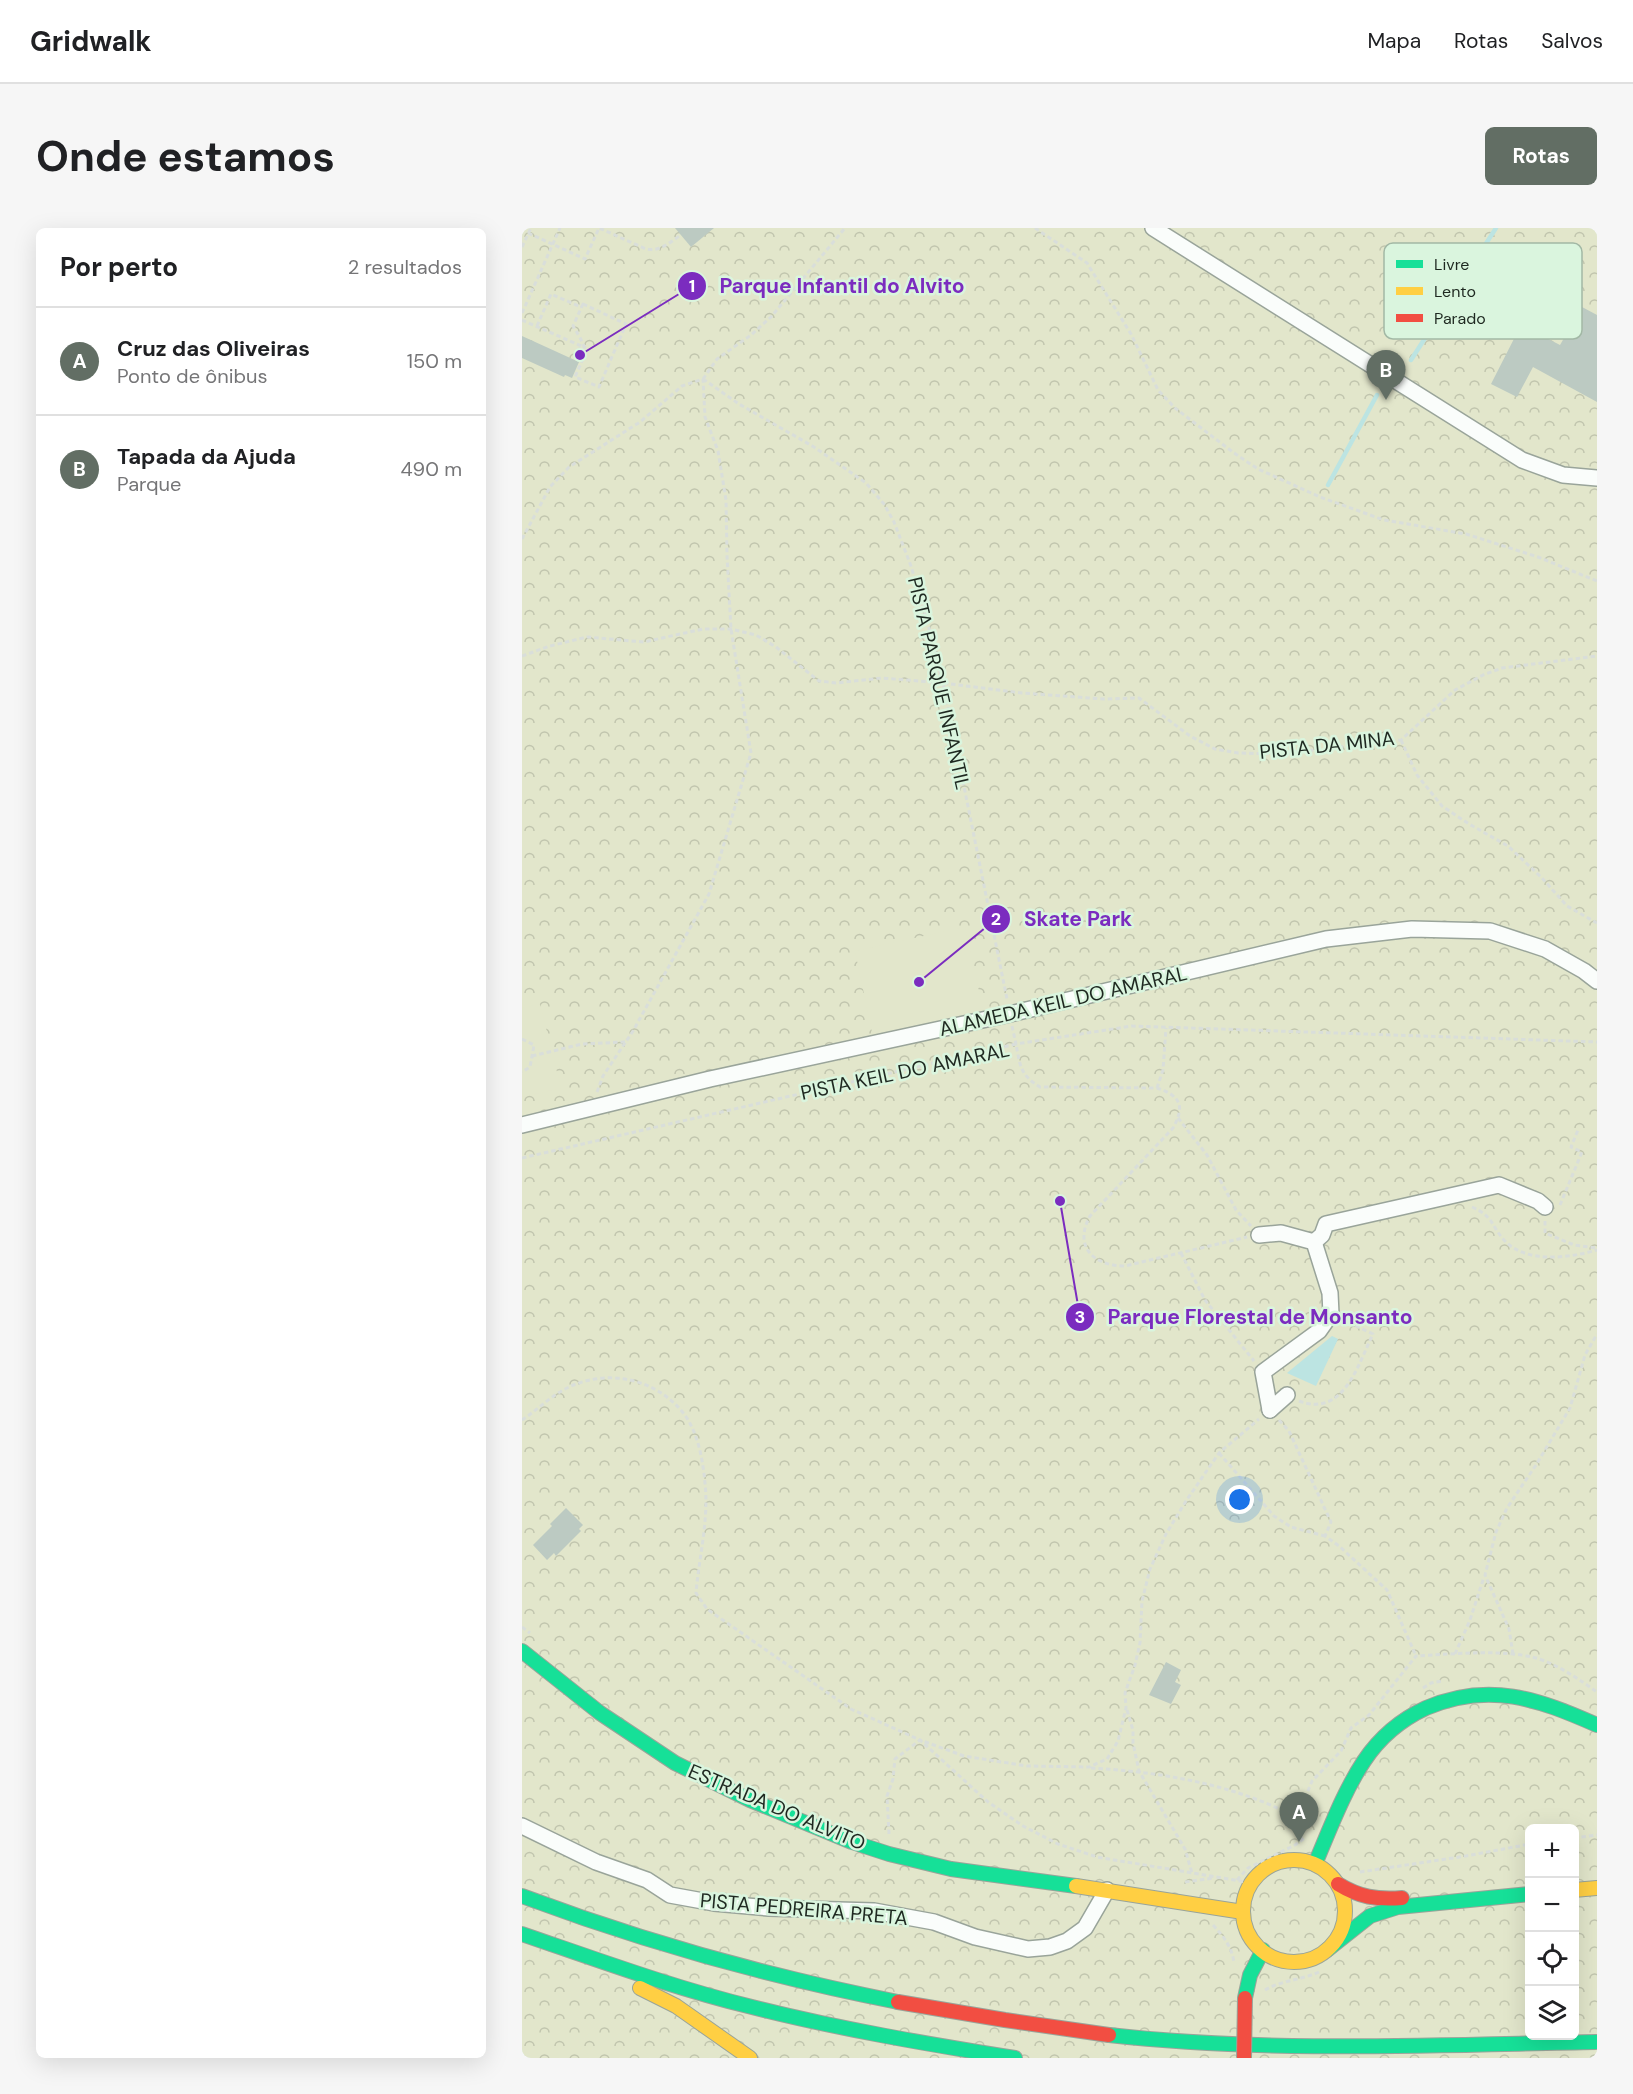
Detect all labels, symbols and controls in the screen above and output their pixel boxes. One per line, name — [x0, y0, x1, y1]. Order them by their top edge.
text: Gridwalk — [30, 23, 152, 60]
text: Mapa — [1367, 27, 1421, 55]
text: Rotas — [1454, 27, 1508, 55]
text: Salvos — [1541, 27, 1603, 55]
button: Rotas — [1485, 127, 1597, 185]
text: Onde estamos — [36, 129, 335, 184]
legend — [1384, 243, 1582, 339]
text: Por perto — [60, 250, 178, 284]
text: 2 resultados — [348, 254, 462, 280]
text: Livre — [1434, 254, 1469, 275]
callout: Parque Infantil do Alvito — [677, 266, 976, 305]
text: Parque Infantil do Alvito — [719, 272, 965, 300]
text: 1 — [689, 274, 695, 298]
text: Lento — [1434, 281, 1476, 302]
text: Parado — [1434, 308, 1486, 329]
text: Cruz das Oliveiras — [117, 334, 310, 363]
text: A — [72, 348, 87, 374]
text: 150 m — [407, 348, 462, 374]
pin: B — [1366, 350, 1406, 400]
text: Ponto de ônibus — [117, 363, 267, 389]
text: Tapada da Ajuda — [117, 442, 296, 471]
text: B — [73, 456, 86, 482]
text: 490 m — [400, 456, 462, 482]
text: Parque — [117, 471, 181, 497]
street label: PISTA PARQUE INFANTIL — [902, 574, 976, 792]
street label: PISTA DA MINA — [1258, 725, 1396, 765]
callout: Skate Park — [981, 899, 1144, 938]
text: Skate Park — [1024, 905, 1132, 933]
text: 2 — [991, 907, 1001, 931]
street label: ALAMEDA KEIL DO AMARAL — [936, 960, 1190, 1042]
street label: PISTA KEIL DO AMARAL — [798, 1036, 1012, 1106]
callout: Parque Florestal de Monsanto — [1065, 1297, 1424, 1336]
text: Parque Florestal de Monsanto — [1108, 1303, 1412, 1331]
text: 3 — [1075, 1305, 1085, 1329]
your location — [1225, 1485, 1254, 1514]
street label: ESTRADA DO ALVITO — [684, 1758, 870, 1856]
pin: A — [1280, 1792, 1318, 1842]
map controls — [1525, 1824, 1579, 2040]
button: + — [1525, 1824, 1579, 1878]
button: − — [1525, 1878, 1579, 1932]
street label: PISTA PEDREIRA PRETA — [699, 1887, 909, 1931]
button: locate — [1525, 1932, 1579, 1986]
button: layers — [1525, 1986, 1579, 2040]

